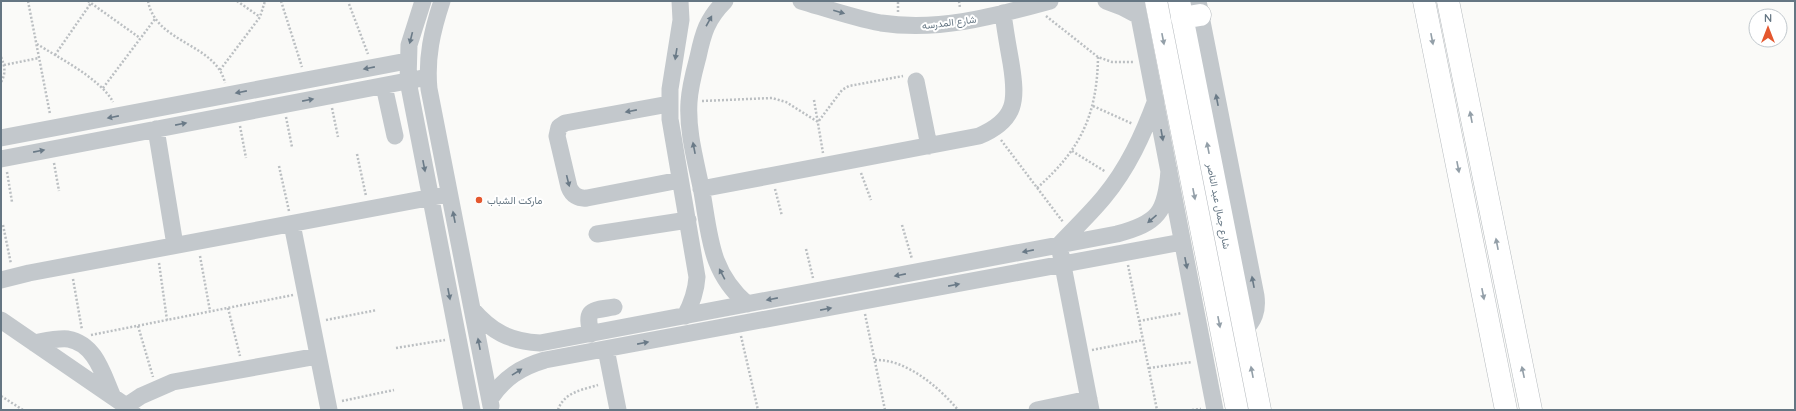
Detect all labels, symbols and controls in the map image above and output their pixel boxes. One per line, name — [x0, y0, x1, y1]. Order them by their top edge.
north arrow — [1748, 8, 1788, 48]
one-way arrow — [833, 9, 845, 15]
text: N — [1764, 11, 1772, 25]
street label: شارع المدرسه — [921, 13, 977, 32]
one-way arrow — [706, 15, 712, 27]
one-way arrow — [407, 32, 413, 44]
one-way arrow — [1161, 33, 1167, 45]
one-way arrow — [1430, 33, 1436, 45]
one-way arrow — [673, 47, 679, 60]
one-way arrow — [363, 65, 375, 71]
one-way arrow — [235, 90, 247, 96]
one-way arrow — [1214, 94, 1220, 106]
one-way arrow — [302, 97, 315, 103]
one-way arrow — [625, 108, 637, 114]
one-way arrow — [1468, 111, 1474, 123]
one-way arrow — [107, 114, 120, 120]
one-way arrow — [175, 121, 187, 127]
one-way arrow — [1159, 129, 1165, 141]
one-way arrow — [690, 142, 696, 154]
one-way arrow — [1204, 142, 1210, 154]
one-way arrow — [33, 148, 45, 154]
one-way arrow — [421, 160, 427, 172]
one-way arrow — [1455, 160, 1461, 173]
street label: شارع جمال عبد الناصر — [1204, 161, 1233, 250]
one-way arrow — [565, 174, 571, 187]
one-way arrow — [1192, 188, 1198, 200]
place label: ماركت الشباب — [487, 194, 542, 207]
marker: ماركت الشباب — [474, 195, 484, 205]
one-way arrow — [450, 211, 456, 223]
one-way arrow — [1147, 214, 1157, 223]
one-way arrow — [1494, 238, 1500, 251]
one-way arrow — [1022, 248, 1034, 254]
one-way arrow — [1183, 257, 1189, 269]
one-way arrow — [719, 269, 725, 280]
one-way arrow — [894, 272, 906, 278]
one-way arrow — [1250, 276, 1256, 288]
one-way arrow — [947, 281, 960, 287]
one-way arrow — [446, 288, 452, 300]
one-way arrow — [1481, 288, 1487, 300]
one-way arrow — [766, 297, 778, 303]
one-way arrow — [820, 305, 832, 311]
one-way arrow — [1217, 316, 1223, 328]
one-way arrow — [476, 338, 482, 350]
one-way arrow — [637, 339, 649, 345]
one-way arrow — [1249, 366, 1255, 378]
one-way arrow — [1520, 366, 1526, 378]
one-way arrow — [511, 368, 523, 375]

